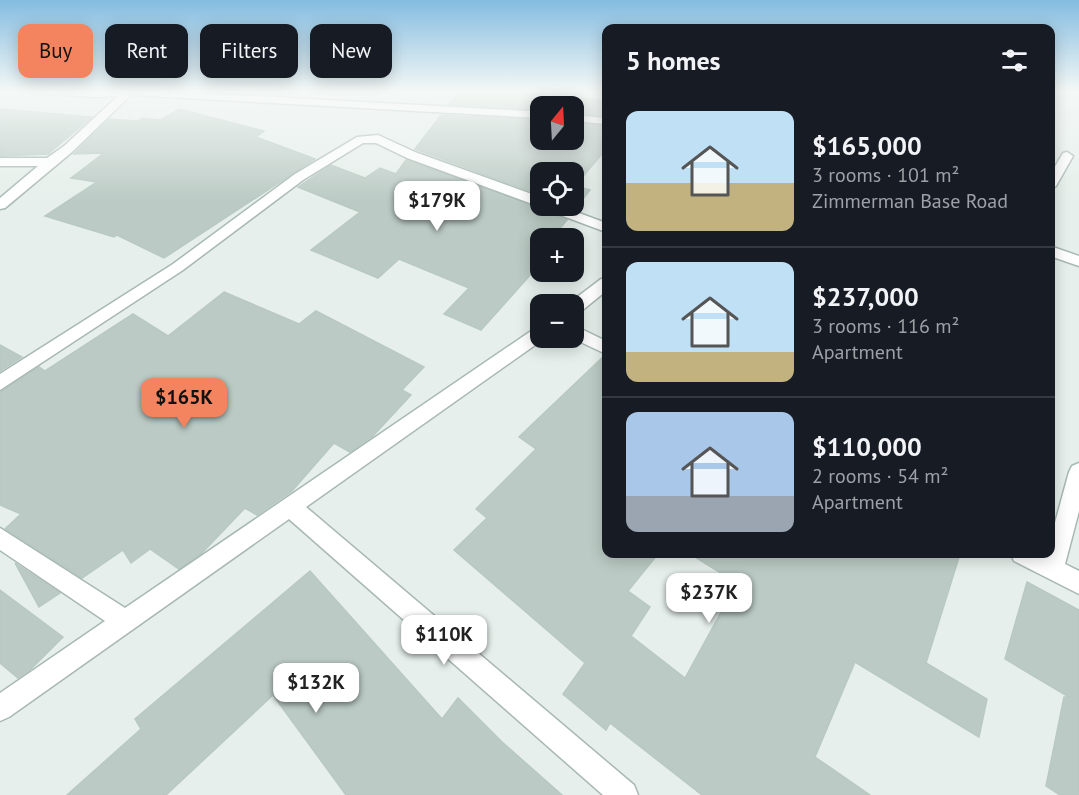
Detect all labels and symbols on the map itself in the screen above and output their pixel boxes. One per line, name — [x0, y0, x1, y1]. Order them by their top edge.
north arrow — [530, 96, 584, 150]
pin: $179K — [395, 181, 479, 232]
pin: $165K — [142, 378, 226, 429]
pin: $237K — [667, 573, 751, 624]
pin: $110K — [402, 615, 486, 666]
pin: $132K — [274, 663, 358, 714]

